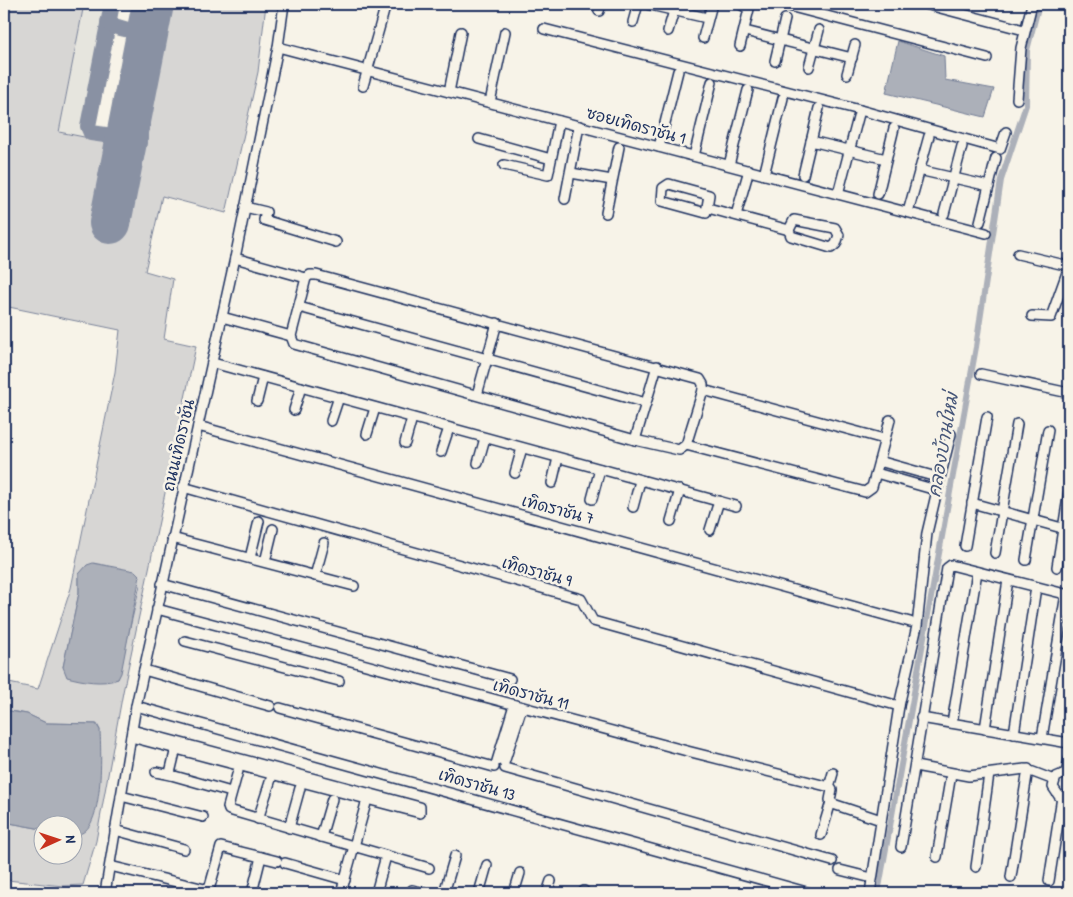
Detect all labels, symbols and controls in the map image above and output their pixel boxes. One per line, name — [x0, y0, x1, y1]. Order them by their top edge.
street label: ซอยเทิดราชัน 1 — [584, 101, 688, 149]
water label: คลองบ้านใหม่ — [921, 388, 965, 499]
street label: ถนนเทิดราชัน — [157, 396, 199, 493]
street label: เทิดราชัน 7 — [520, 489, 597, 529]
street label: เทิดราชัน 9 — [499, 551, 575, 591]
street label: เทิดราชัน 11 — [491, 673, 571, 715]
street label: เทิดราชัน 13 — [436, 763, 518, 805]
north arrow — [32, 814, 82, 864]
text: N — [62, 835, 81, 844]

